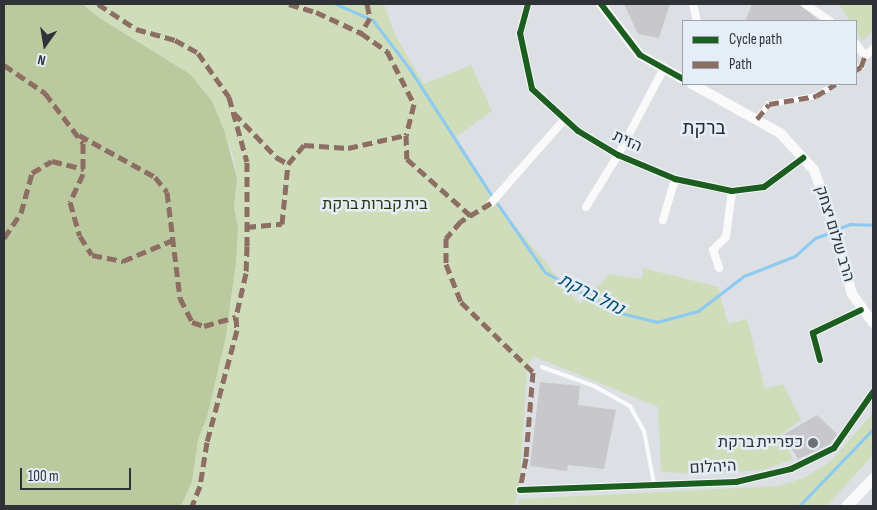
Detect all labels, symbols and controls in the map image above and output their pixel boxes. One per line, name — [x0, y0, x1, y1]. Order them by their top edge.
north arrow — [20, 20, 70, 70]
legend — [682, 20, 857, 85]
text: Cycle path — [729, 30, 782, 49]
text: N — [36, 51, 47, 69]
text: Path — [729, 55, 752, 74]
district label: ברקת — [682, 118, 726, 140]
street label: הזית — [609, 127, 645, 157]
street label: הרב שלום יצחק — [810, 183, 858, 285]
park label: בית קברות ברקת — [322, 195, 428, 215]
water label: נחל ברקת — [555, 269, 627, 321]
place label: כפריית ברקת — [718, 433, 803, 453]
marker: כפריית ברקת — [807, 437, 819, 449]
street label: היהלום — [689, 457, 737, 479]
scale bar — [22, 458, 134, 490]
text: 100 m — [28, 467, 59, 486]

